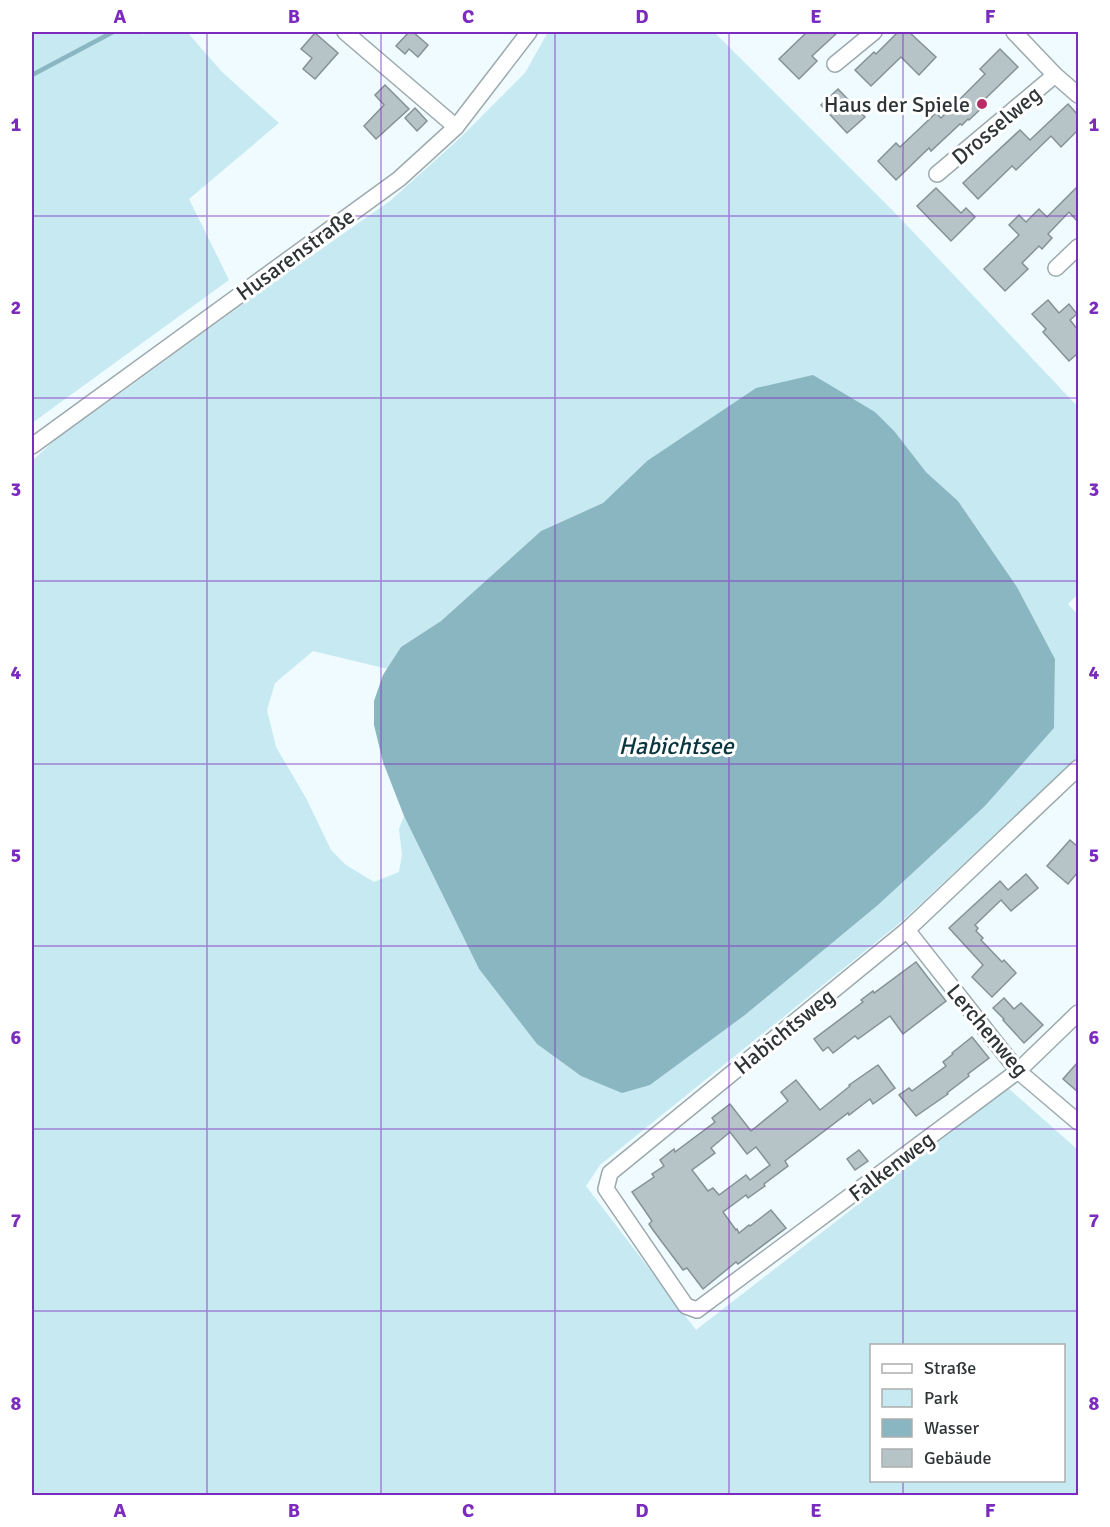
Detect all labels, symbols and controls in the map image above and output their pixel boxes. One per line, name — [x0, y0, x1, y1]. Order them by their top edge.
text: A — [114, 4, 127, 29]
text: B — [288, 4, 300, 29]
text: C — [462, 4, 474, 29]
text: D — [635, 4, 649, 29]
text: E — [810, 4, 822, 29]
text: F — [985, 4, 996, 29]
street label: Drosselweg — [946, 80, 1046, 170]
place label: Haus der Spiele — [824, 91, 970, 118]
marker: Haus der Spiele — [975, 97, 989, 111]
text: 1 — [11, 112, 22, 137]
text: 1 — [1089, 112, 1100, 137]
street label: Husarenstraße — [231, 202, 360, 306]
text: 2 — [11, 295, 21, 320]
text: 2 — [1089, 295, 1099, 320]
text: 3 — [11, 477, 21, 502]
text: 3 — [1089, 477, 1099, 502]
text: 4 — [11, 660, 22, 685]
text: 4 — [1089, 660, 1100, 685]
water label: Habichtsee — [619, 731, 734, 761]
text: 5 — [11, 843, 21, 868]
text: 5 — [1089, 843, 1099, 868]
street label: Lerchenweg — [941, 978, 1034, 1082]
street label: Habichtsweg — [729, 983, 840, 1080]
text: 6 — [11, 1025, 22, 1050]
text: 6 — [1089, 1025, 1100, 1050]
street label: Falkenweg — [843, 1126, 939, 1207]
text: 7 — [11, 1208, 22, 1233]
text: 7 — [1089, 1208, 1100, 1233]
legend — [870, 1344, 1065, 1482]
text: Straße — [924, 1357, 976, 1379]
text: Park — [924, 1387, 959, 1409]
text: 8 — [11, 1391, 22, 1416]
text: 8 — [1089, 1391, 1100, 1416]
text: Wasser — [924, 1417, 980, 1439]
text: Gebäude — [924, 1447, 992, 1469]
text: A — [114, 1498, 127, 1523]
text: B — [288, 1498, 300, 1523]
text: C — [462, 1498, 474, 1523]
text: D — [635, 1498, 649, 1523]
text: E — [810, 1498, 822, 1523]
text: F — [985, 1498, 996, 1523]

